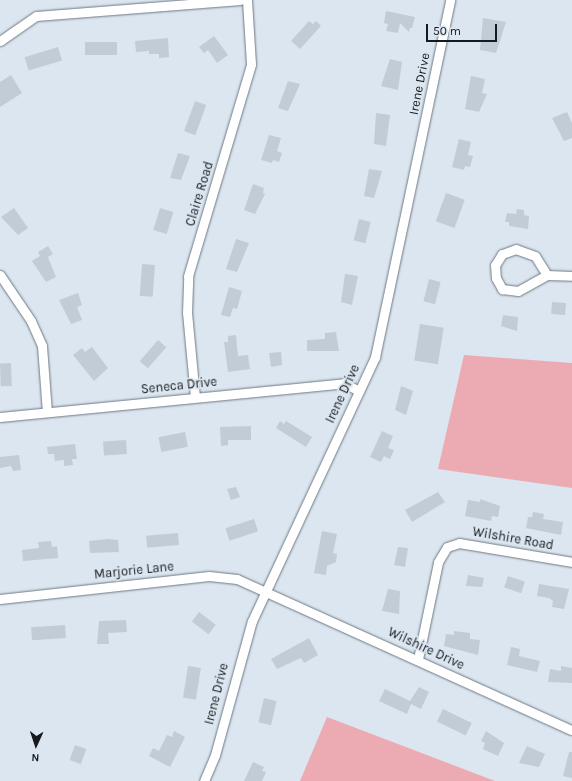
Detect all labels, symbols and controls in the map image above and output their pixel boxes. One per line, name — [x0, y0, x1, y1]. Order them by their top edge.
scale bar — [428, 16, 499, 42]
text: 50 m — [433, 24, 461, 38]
street label: Irene Drive — [406, 52, 434, 116]
street label: Claire Road — [183, 160, 217, 228]
street label: Irene Drive — [323, 362, 363, 426]
street label: Seneca Drive — [140, 374, 218, 398]
street label: Wilshire Road — [471, 524, 555, 554]
street label: Marjorie Lane — [93, 559, 175, 583]
street label: Wilshire Drive — [385, 624, 467, 674]
street label: Irene Drive — [202, 662, 232, 726]
north arrow — [16, 725, 56, 765]
text: N — [31, 751, 40, 764]

